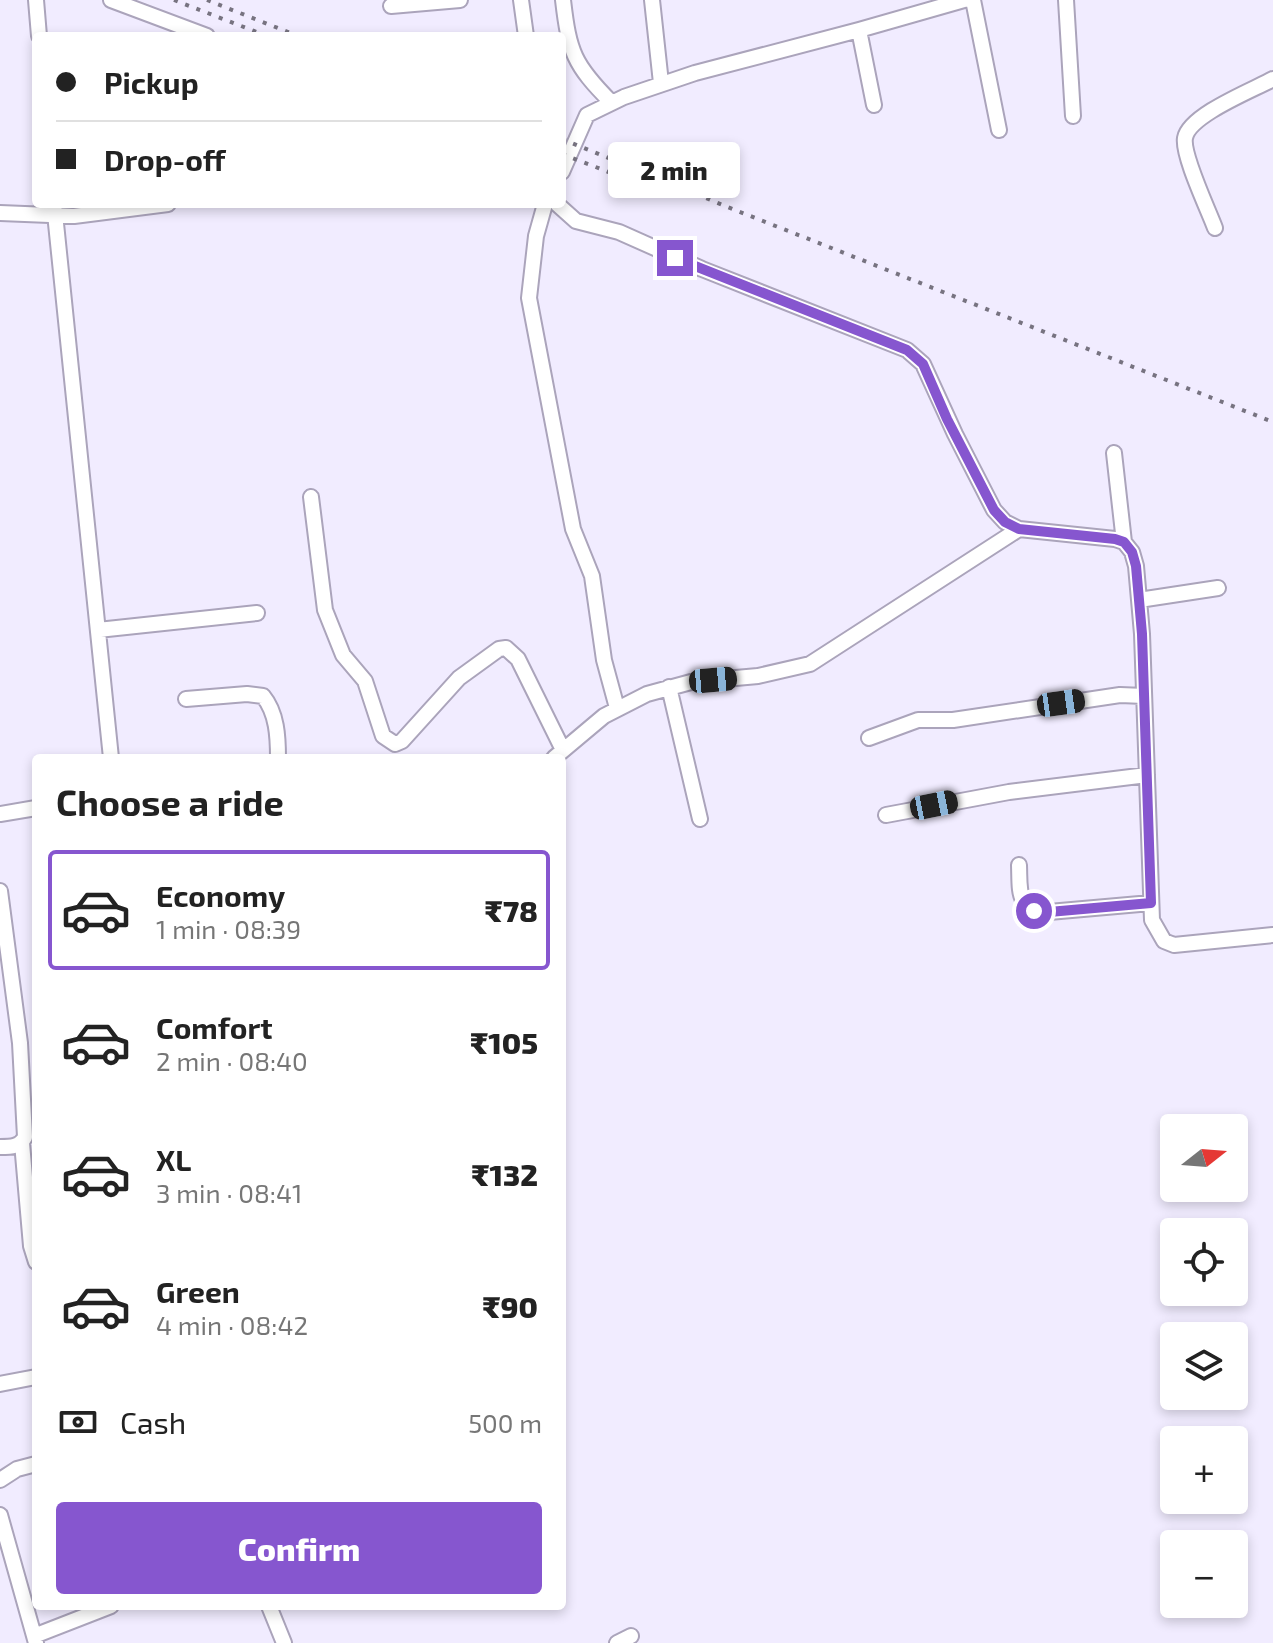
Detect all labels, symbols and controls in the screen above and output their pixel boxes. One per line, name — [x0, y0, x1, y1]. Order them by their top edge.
text: Pickup — [104, 64, 199, 100]
text: Drop-off — [104, 141, 226, 177]
callout: 2 min — [609, 142, 741, 198]
text: 2 min — [640, 154, 708, 185]
route end — [657, 240, 693, 276]
car — [688, 666, 738, 694]
car — [1036, 688, 1086, 718]
text: Choose a ride — [56, 780, 284, 823]
car — [908, 789, 960, 821]
icon: car — [60, 874, 132, 946]
text: Economy — [156, 877, 285, 913]
text: ₹78 — [485, 892, 538, 928]
route start — [1016, 893, 1052, 929]
text: 1 min · 08:39 — [156, 913, 301, 944]
icon: car — [60, 1006, 132, 1078]
text: Comfort — [156, 1009, 273, 1045]
text: ₹105 — [470, 1024, 538, 1060]
text: 2 min · 08:40 — [156, 1045, 308, 1076]
north arrow — [1160, 1114, 1248, 1202]
map controls — [1160, 1114, 1248, 1618]
icon: car — [60, 1138, 132, 1210]
text: XL — [156, 1141, 191, 1177]
text: ₹132 — [471, 1156, 538, 1192]
text: 3 min · 08:41 — [156, 1177, 302, 1208]
button: locate — [1160, 1218, 1248, 1306]
icon: car — [60, 1270, 132, 1342]
text: Green — [156, 1273, 240, 1309]
text: ₹90 — [483, 1288, 538, 1324]
text: 4 min · 08:42 — [156, 1309, 308, 1340]
button: layers — [1160, 1322, 1248, 1410]
icon: cash — [56, 1400, 100, 1444]
text: Cash — [120, 1404, 186, 1440]
text: 500 m — [468, 1407, 542, 1438]
button: + — [1160, 1426, 1248, 1514]
button: Confirm — [56, 1502, 542, 1594]
button: − — [1160, 1530, 1248, 1618]

